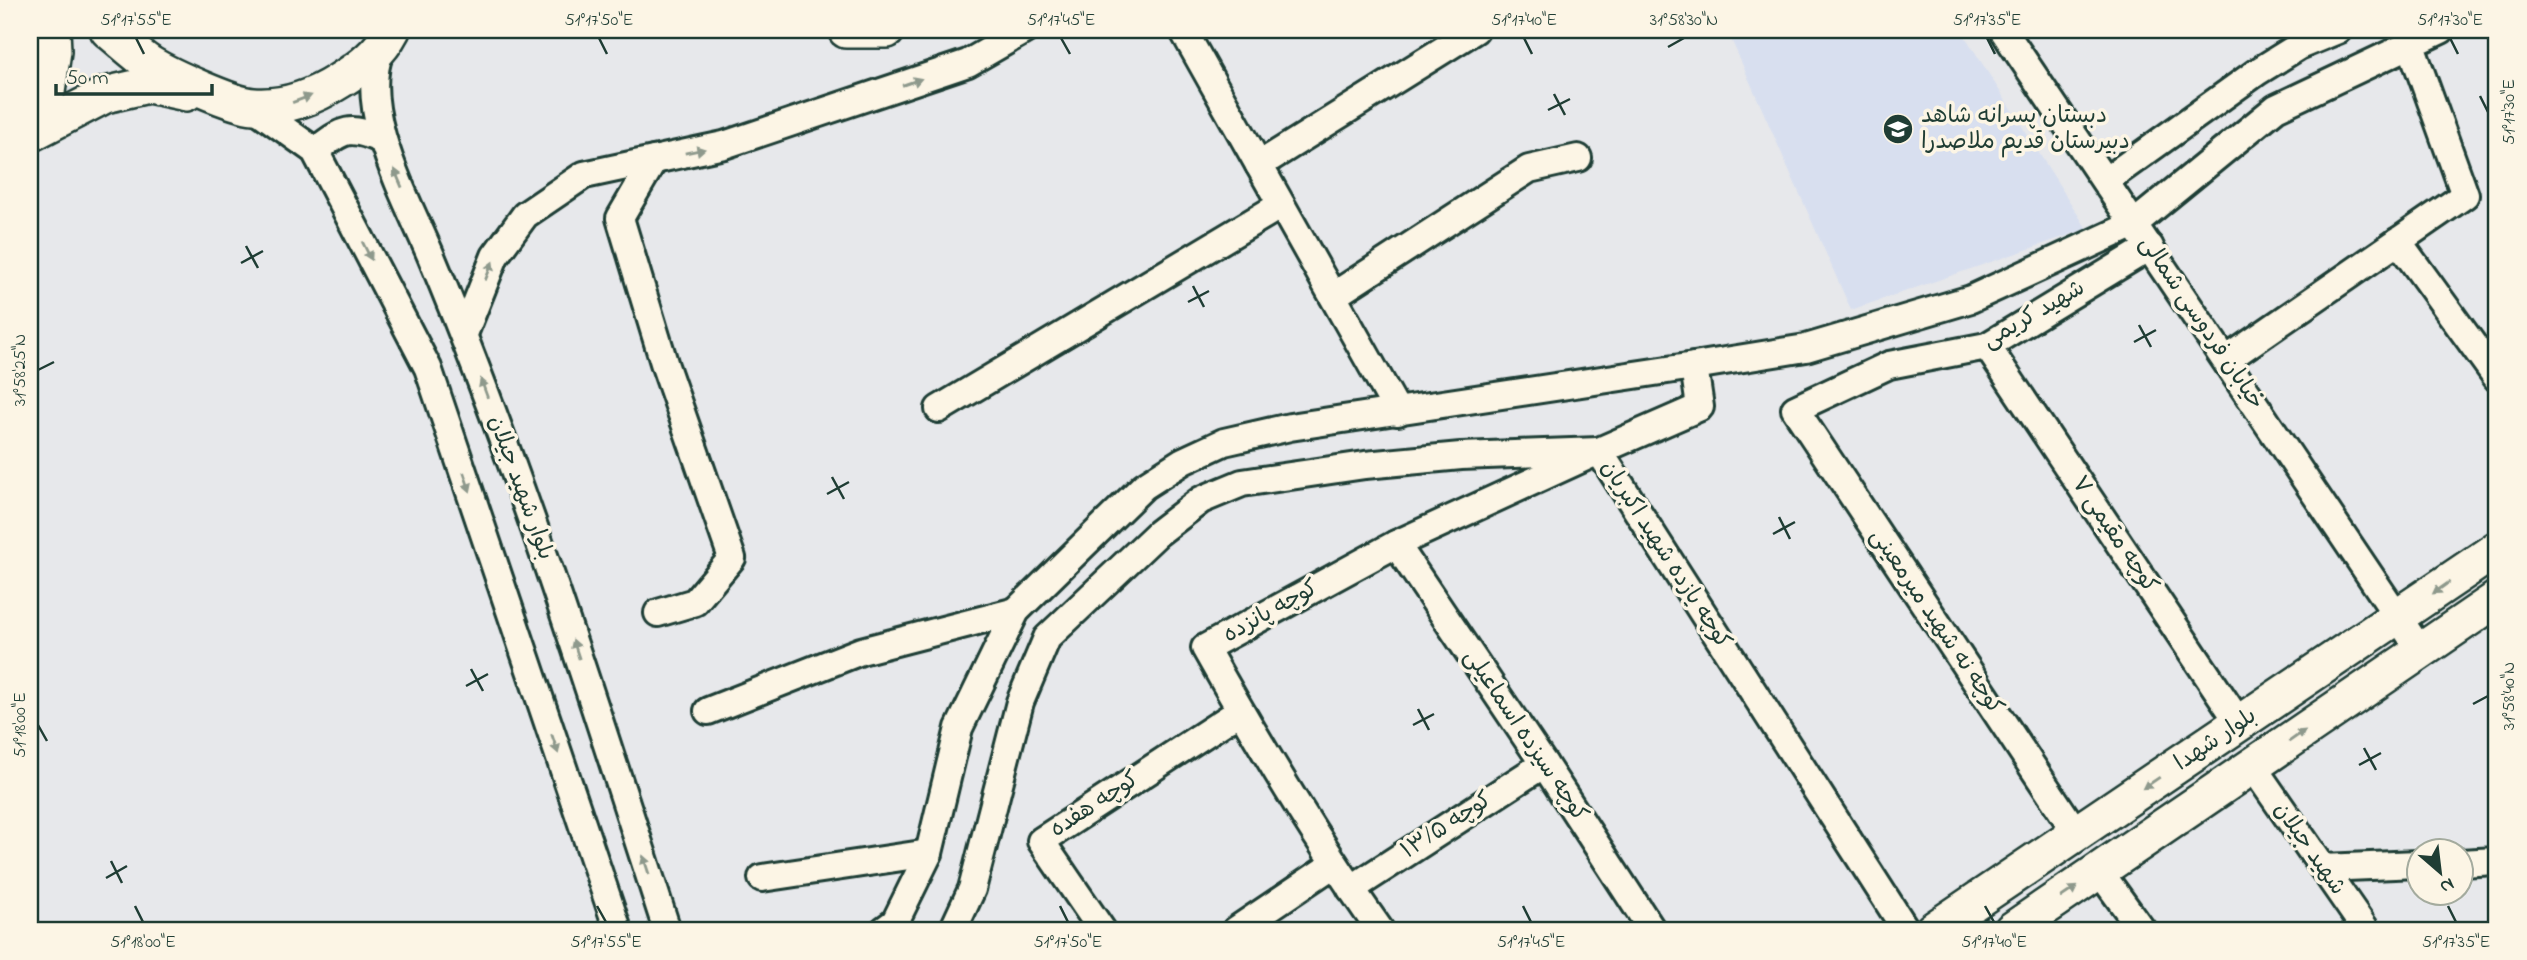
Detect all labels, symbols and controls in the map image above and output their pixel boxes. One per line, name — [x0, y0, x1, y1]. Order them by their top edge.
text: 51°17'55"E — [100, 8, 172, 34]
text: 51°17'50"E — [564, 8, 634, 34]
text: 51°17'45"E — [1027, 8, 1095, 34]
text: 51°17'40"E — [1491, 8, 1557, 34]
text: 31°58'30"N — [1650, 8, 1718, 34]
text: 51°17'35"E — [1953, 8, 2021, 34]
text: 51°17'30"E — [2417, 8, 2483, 34]
scale bar — [56, 52, 212, 96]
text: 50 m — [66, 64, 109, 94]
one-way arrow — [901, 76, 922, 87]
text: 51°17'30"E — [2497, 79, 2523, 145]
one-way arrow — [291, 93, 312, 104]
place label: دبستان پسرانه شاهد دبیرستان قدیم ملاصدرا — [1921, 100, 2130, 159]
school or university icon: دبستان پسرانه شاهد دبیرستان قدیم ملاصدرا — [1881, 112, 1915, 146]
one-way arrow — [684, 146, 706, 157]
one-way arrow — [393, 167, 404, 188]
street label: خیابان فردوسی شمالی — [2130, 229, 2272, 417]
one-way arrow — [362, 241, 373, 261]
one-way arrow — [484, 260, 495, 281]
street label: شهید کریمی — [1977, 272, 2091, 358]
text: 31°58'25"N — [8, 334, 34, 406]
one-way arrow — [478, 378, 489, 399]
street label: بلوار شهید جیلان — [479, 411, 561, 565]
street label: کوچه یازده شهید اکبریان — [1591, 454, 1739, 656]
street label: کوچه مقیمی ۷ — [2063, 470, 2166, 600]
one-way arrow — [462, 472, 473, 493]
street label: کوچه نه شهید میرمعینی — [1861, 522, 2011, 722]
street label: کوچه پانزده — [1217, 572, 1325, 652]
one-way arrow — [2432, 581, 2450, 595]
one-way arrow — [570, 638, 581, 659]
street label: کوچه سیزده اسماعیلی — [1455, 643, 1595, 829]
text: 31°58'40"N — [2497, 662, 2523, 730]
text: 51°18'00"E — [8, 692, 34, 758]
street label: بلوار شهدا — [2168, 700, 2264, 780]
one-way arrow — [2288, 729, 2306, 743]
one-way arrow — [550, 733, 561, 754]
street label: کوچه هفده — [1044, 764, 1146, 846]
one-way arrow — [2141, 777, 2161, 790]
street label: کوچه ۱۳/۵ — [1395, 784, 1499, 868]
street label: شهید جیلان — [2265, 796, 2353, 902]
north arrow — [2404, 838, 2474, 908]
one-way arrow — [641, 855, 651, 876]
text: N — [2435, 870, 2459, 900]
one-way arrow — [2059, 886, 2079, 899]
text: 51°18'00"E — [110, 930, 176, 956]
text: 51°17'55"E — [570, 930, 642, 956]
text: 51°17'50"E — [1033, 930, 1103, 956]
text: 51°17'45"E — [1497, 930, 1565, 956]
text: 51°17'40"E — [1961, 930, 2027, 956]
text: 51°17'35"E — [2422, 930, 2490, 956]

